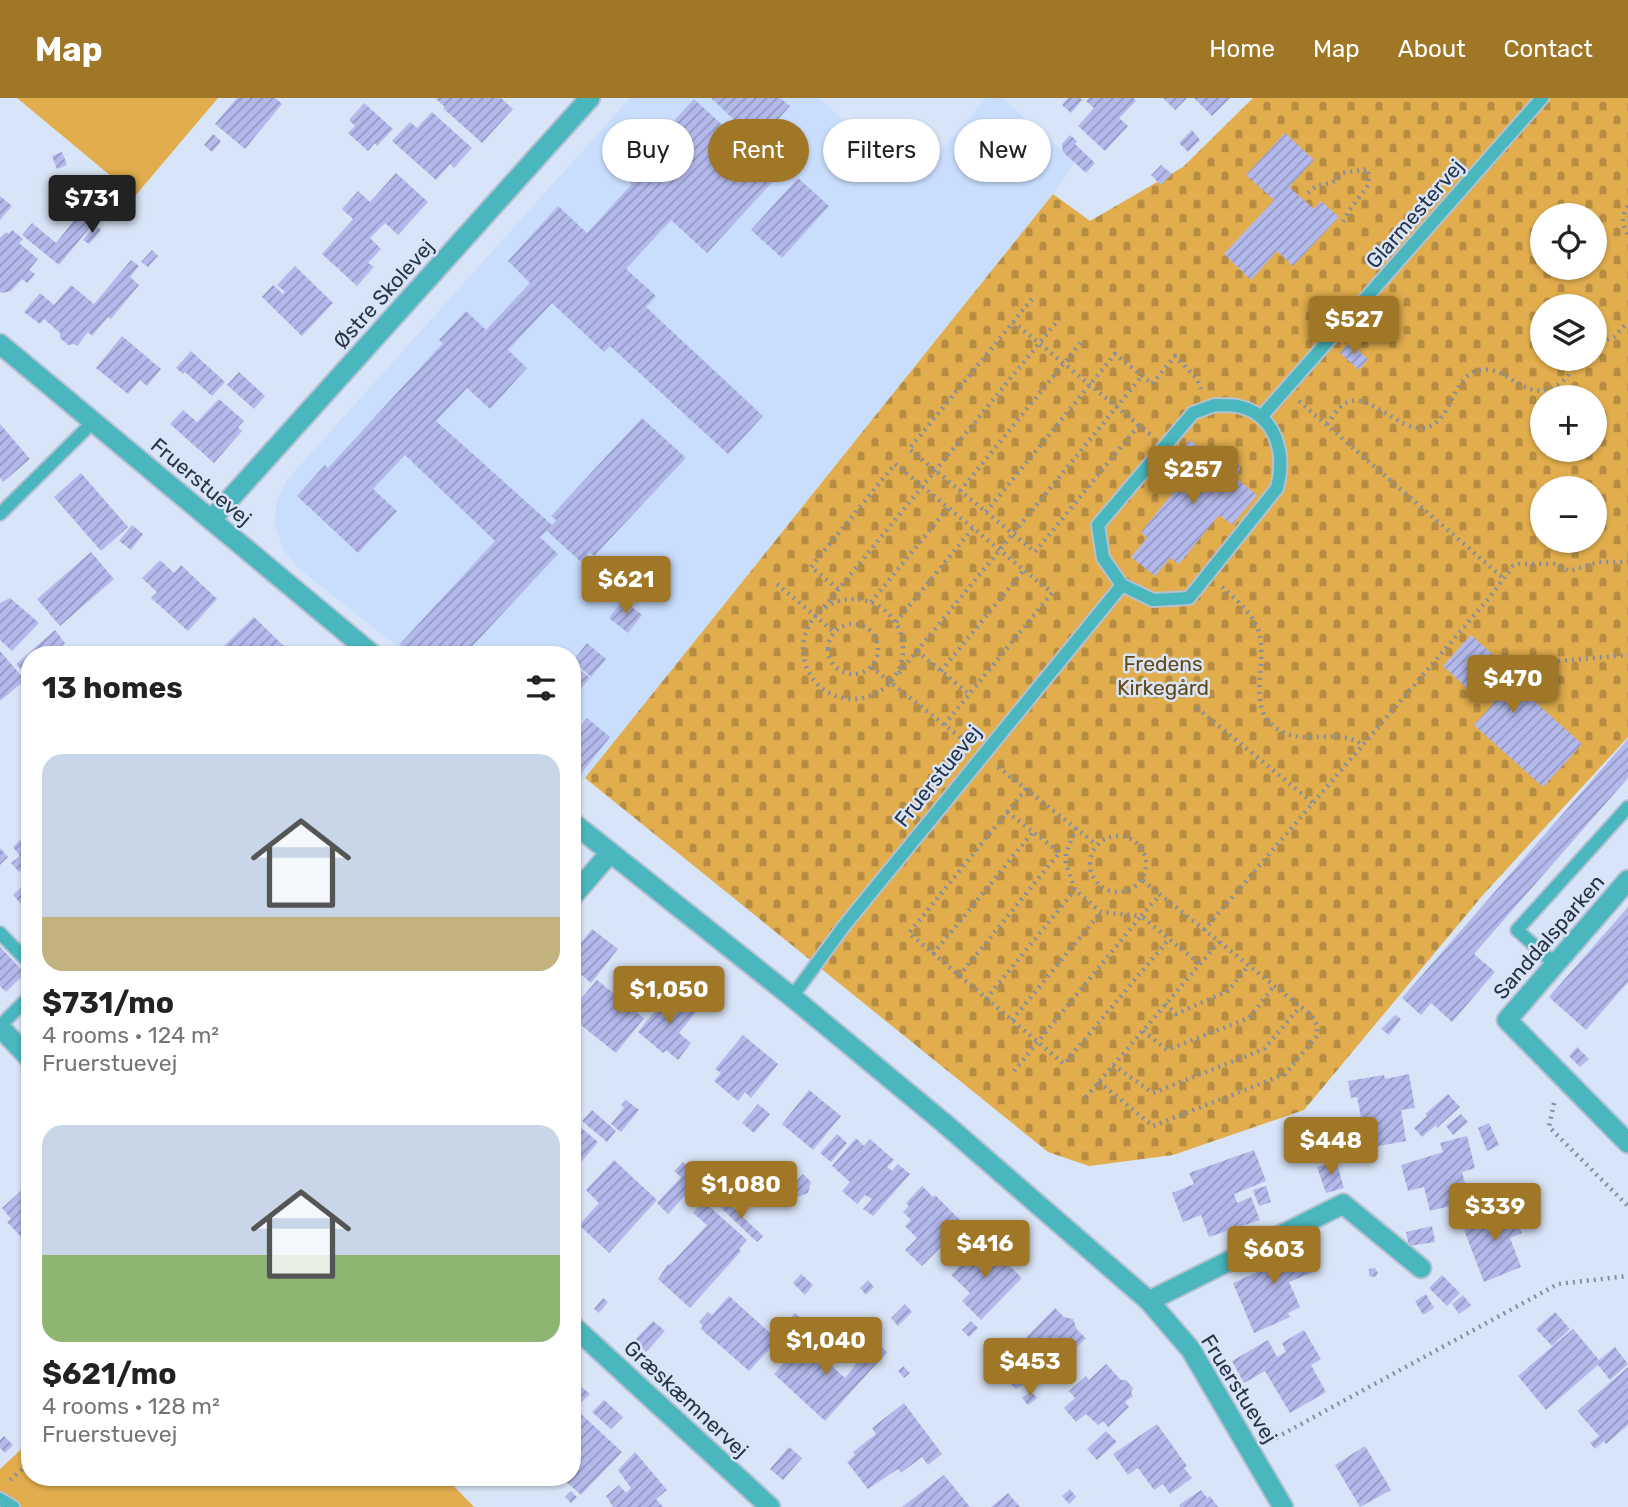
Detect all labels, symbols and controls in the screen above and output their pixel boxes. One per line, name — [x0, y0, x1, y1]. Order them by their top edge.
text: Map — [35, 30, 103, 69]
text: Home — [1209, 35, 1275, 63]
text: Map — [1313, 35, 1360, 63]
text: About — [1398, 35, 1466, 63]
text: Contact — [1504, 35, 1593, 63]
chip: Buy — [602, 119, 694, 182]
chip: Rent — [708, 119, 809, 182]
chip: Filters — [823, 119, 940, 182]
chip: New — [954, 119, 1051, 182]
street label: Glarmestervej — [1360, 154, 1469, 273]
pin: $731 — [51, 176, 133, 235]
text: $731 — [65, 184, 119, 212]
map controls — [1530, 203, 1607, 553]
button: locate — [1530, 203, 1607, 280]
street label: Østre Skolevej — [328, 234, 439, 353]
button: layers — [1530, 294, 1607, 371]
pin: $527 — [1313, 296, 1395, 356]
text: $527 — [1325, 305, 1383, 333]
button: + — [1530, 385, 1607, 462]
street label: Fruerstuevej — [146, 432, 257, 531]
pin: $257 — [1152, 446, 1234, 506]
text: $257 — [1164, 455, 1222, 483]
button: − — [1530, 476, 1607, 553]
pin: $621 — [585, 556, 667, 616]
text: $621 — [598, 565, 654, 593]
park label: Fredens Kirkegård — [1117, 651, 1209, 700]
pin: $470 — [1472, 656, 1554, 715]
text: $470 — [1483, 664, 1543, 692]
icon: filters — [522, 669, 560, 707]
text: 13 homes — [42, 670, 183, 706]
street label: Fruerstuevej — [889, 720, 986, 832]
icon: home — [238, 800, 364, 926]
street label: Sanddalsparken — [1488, 869, 1609, 1004]
pin: $1,050 — [612, 967, 726, 1026]
text: $1,050 — [629, 975, 709, 1003]
text: $731/mo — [42, 985, 174, 1021]
text: 4 rooms · 124 m² — [42, 1021, 219, 1049]
text: Fruerstuevej — [42, 1049, 177, 1077]
pin: $448 — [1290, 1118, 1372, 1177]
text: $448 — [1300, 1126, 1362, 1154]
pin: $1,080 — [684, 1162, 798, 1221]
text: $1,080 — [701, 1170, 781, 1198]
icon: home — [238, 1171, 364, 1297]
pin: $339 — [1454, 1184, 1536, 1243]
text: $339 — [1465, 1192, 1525, 1220]
pin: $416 — [944, 1220, 1026, 1280]
pin: $603 — [1233, 1226, 1315, 1286]
text: $416 — [957, 1229, 1013, 1257]
text: $603 — [1243, 1235, 1305, 1263]
pin: $1,040 — [769, 1318, 883, 1377]
text: $1,040 — [786, 1326, 866, 1354]
street label: Fruerstuevej — [1196, 1330, 1283, 1448]
street label: Græskæmnervej — [619, 1335, 753, 1462]
pin: $453 — [989, 1338, 1071, 1398]
text: $453 — [999, 1347, 1061, 1375]
text: $621/mo — [42, 1356, 177, 1392]
text: 4 rooms · 128 m² — [42, 1392, 220, 1420]
text: Fruerstuevej — [42, 1420, 177, 1448]

